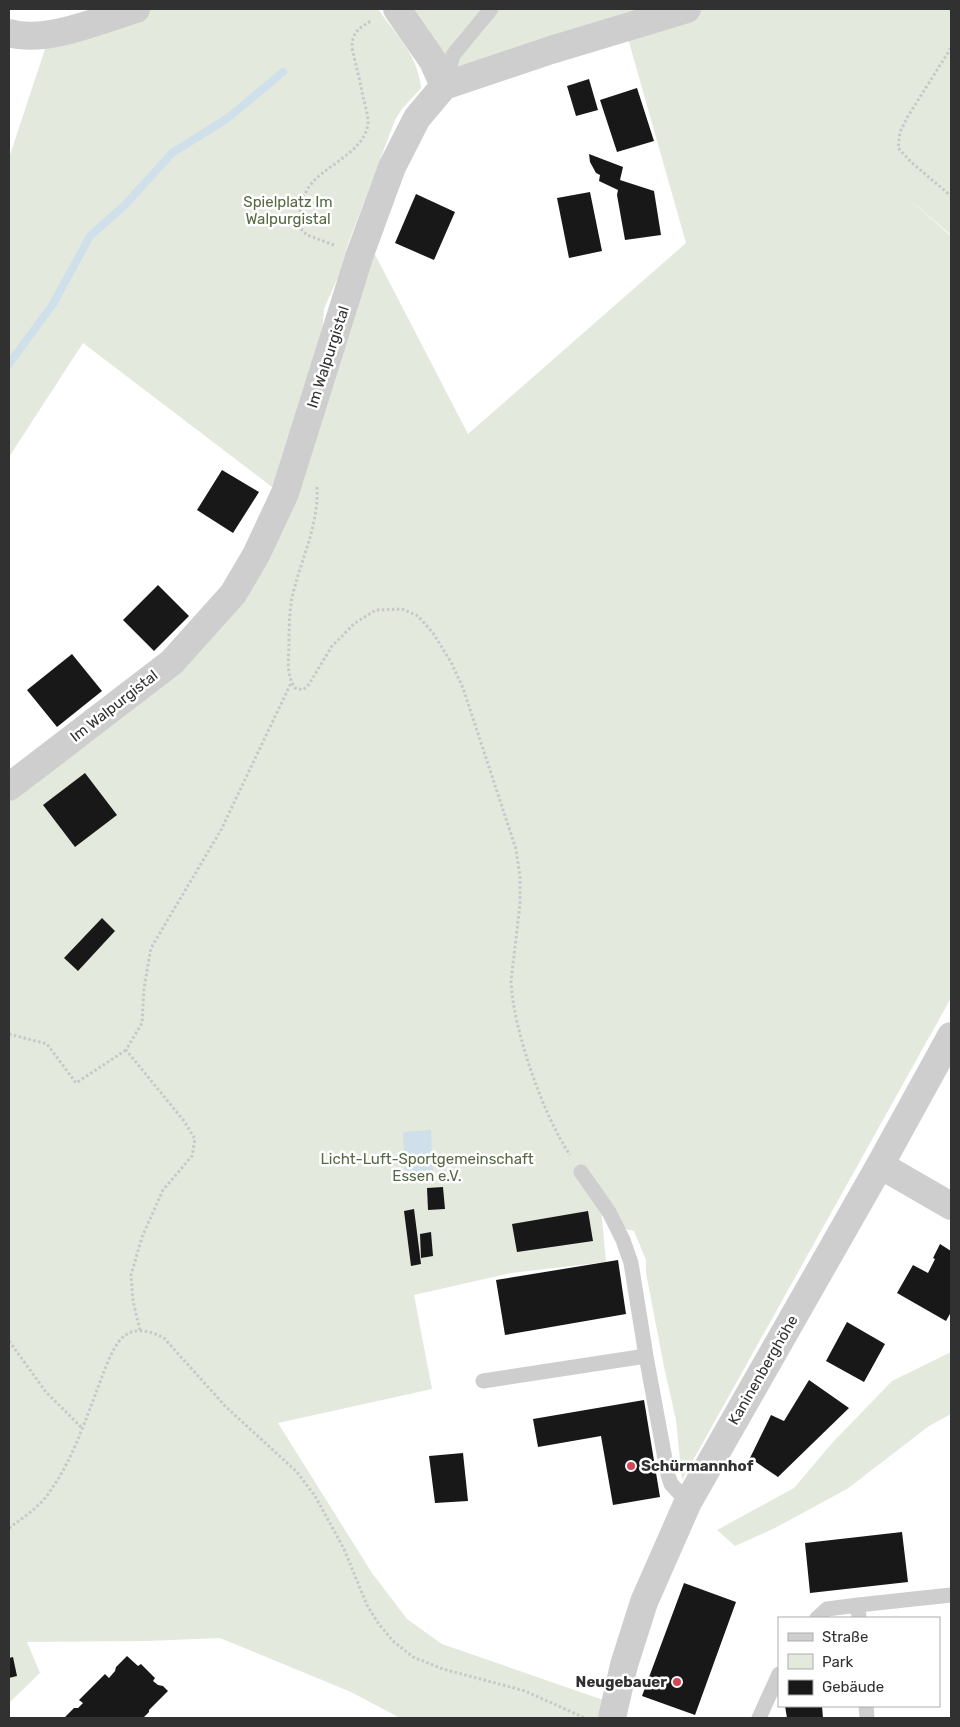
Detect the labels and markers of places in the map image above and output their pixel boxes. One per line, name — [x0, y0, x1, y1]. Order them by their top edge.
place label: Schürmannhof — [641, 1457, 754, 1475]
marker: Schürmannhof — [625, 1460, 637, 1472]
place label: Neugebauer — [576, 1673, 667, 1691]
marker: Neugebauer — [671, 1676, 683, 1688]

